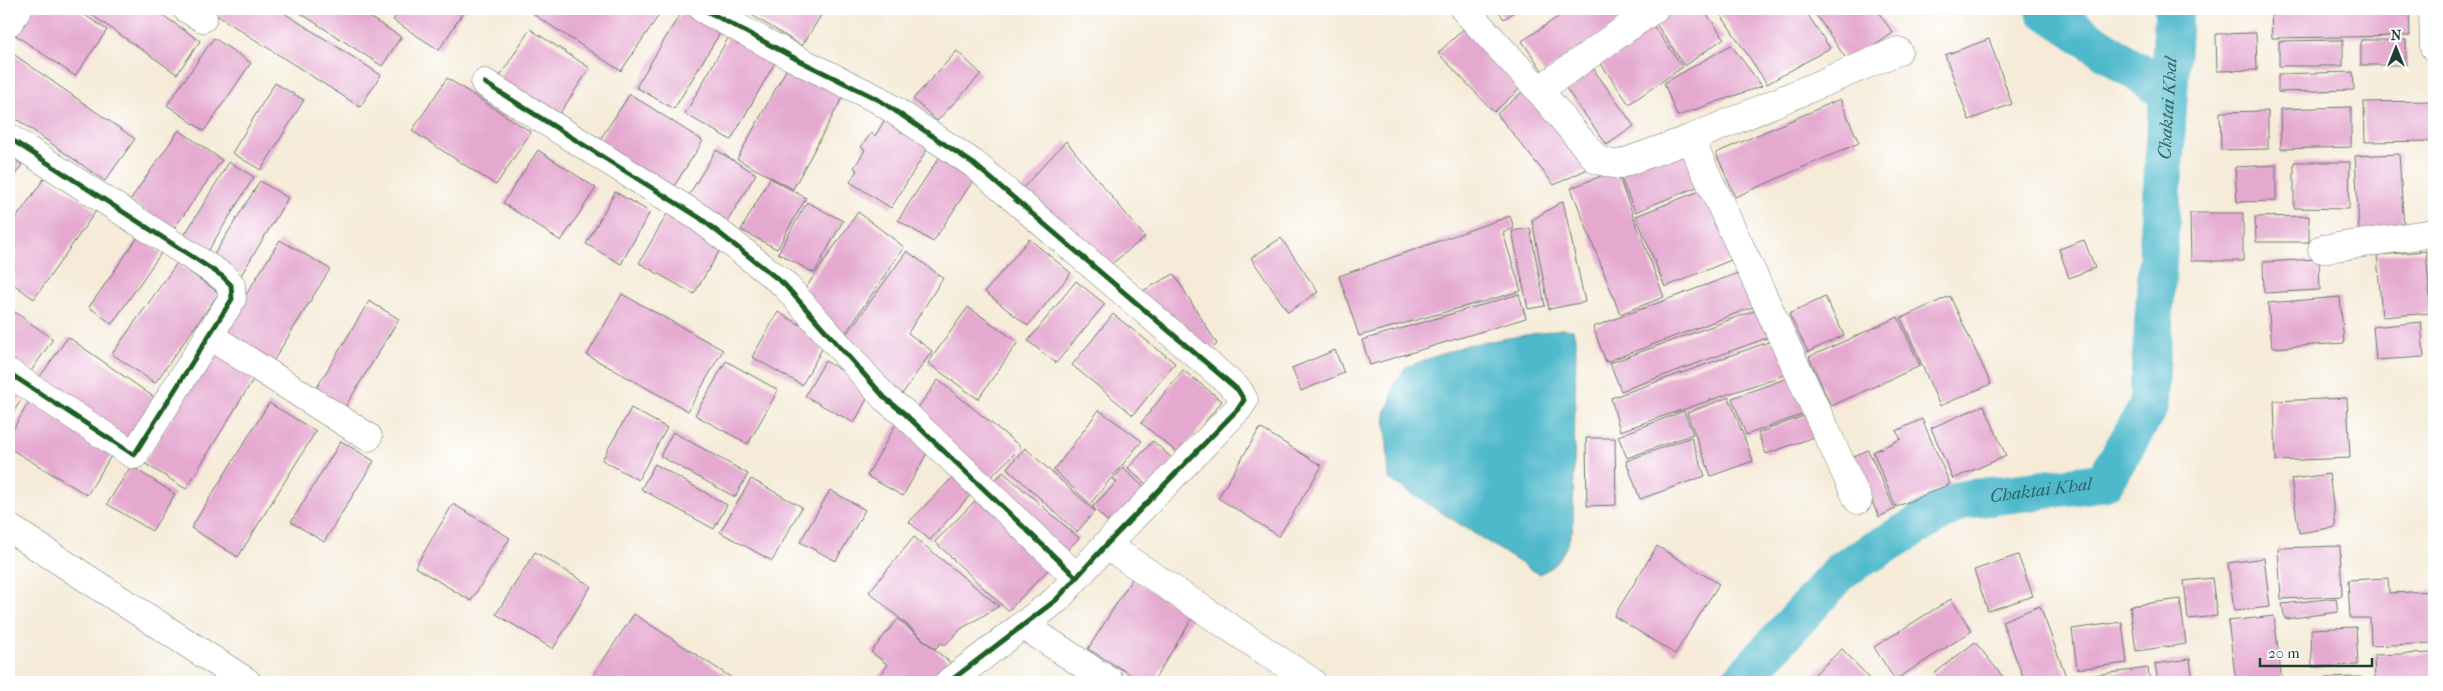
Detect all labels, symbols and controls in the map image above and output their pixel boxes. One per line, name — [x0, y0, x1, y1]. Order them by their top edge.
north arrow — [2370, 22, 2420, 72]
text: N — [2391, 27, 2402, 44]
water label: Chaktai Khal — [2154, 54, 2182, 160]
water label: Chaktai Khal — [1989, 473, 2095, 507]
scale bar — [2260, 636, 2373, 668]
text: 20 m — [2268, 644, 2300, 662]

